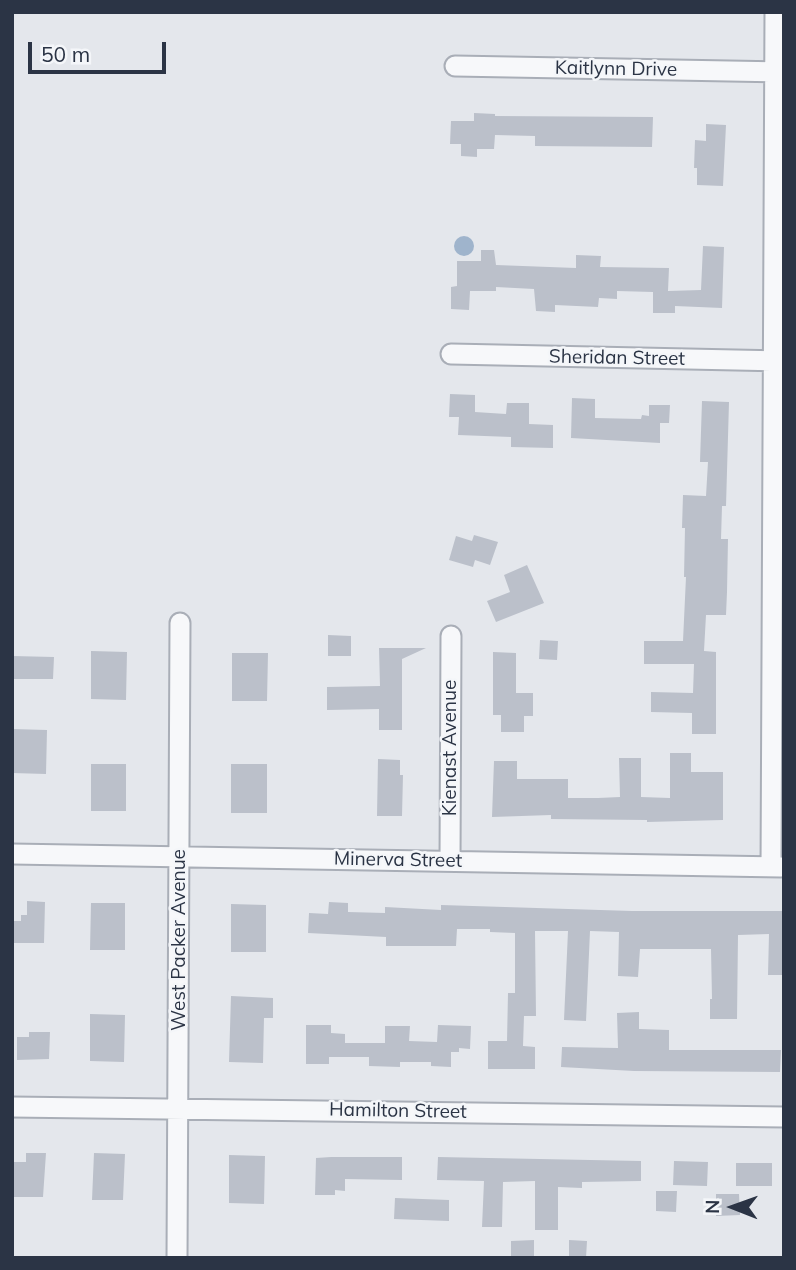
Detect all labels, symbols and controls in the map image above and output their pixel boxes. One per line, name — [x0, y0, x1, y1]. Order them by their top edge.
scale bar — [32, 28, 170, 72]
text: 50 m — [41, 41, 90, 67]
street label: Kaitlynn Drive — [555, 57, 677, 81]
street label: Sheridan Street — [549, 345, 685, 371]
street label: Kienast Avenue — [439, 680, 461, 816]
street label: Minerva Street — [334, 847, 462, 873]
street label: West Packer Avenue — [168, 849, 190, 1031]
street label: Hamilton Street — [329, 1098, 467, 1124]
north arrow — [698, 1172, 768, 1242]
text: N — [700, 1199, 724, 1214]

